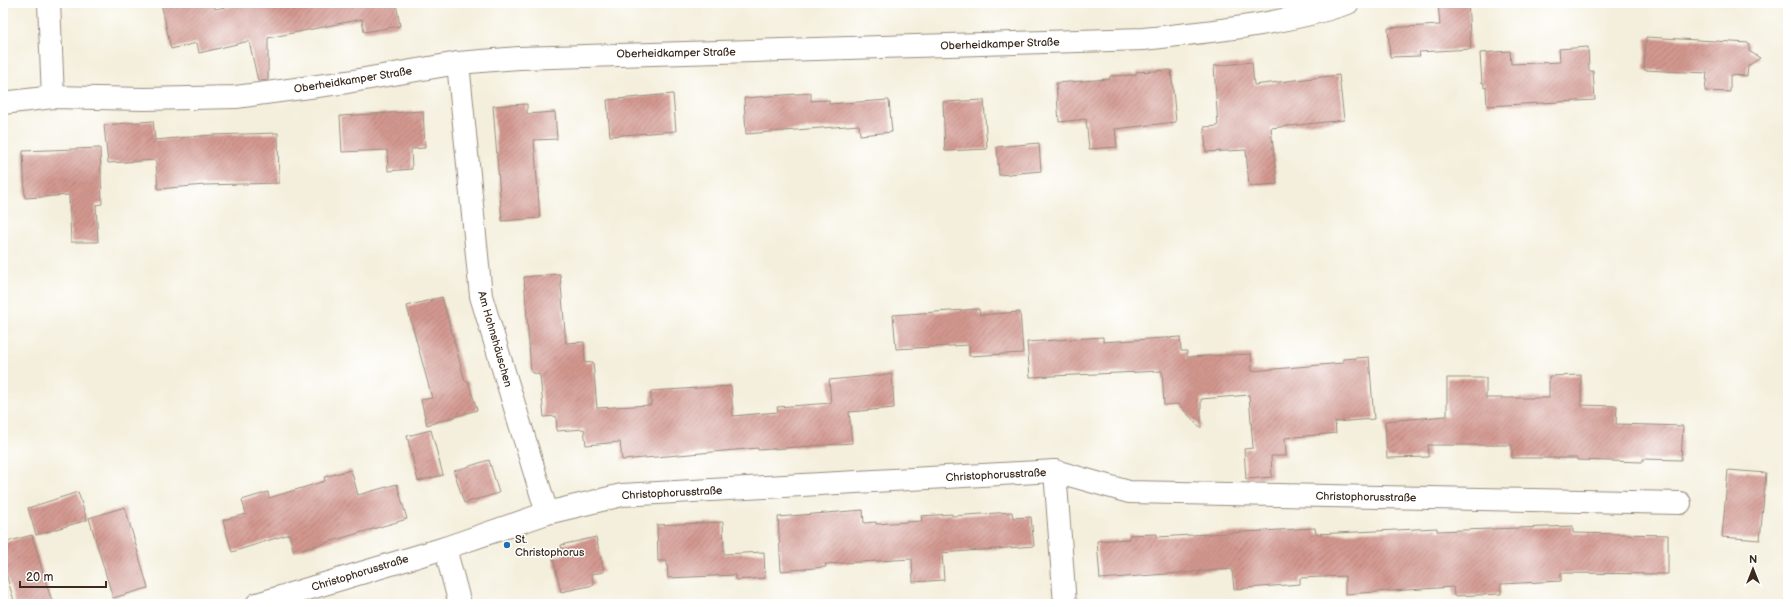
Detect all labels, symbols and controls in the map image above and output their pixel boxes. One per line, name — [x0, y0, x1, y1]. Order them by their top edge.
street label: Oberheidkamper Straße — [940, 35, 1060, 53]
street label: Oberheidkamper Straße — [616, 45, 736, 61]
street label: Oberheidkamper Straße — [293, 64, 413, 96]
street label: Am Hohnshäuschen — [475, 289, 515, 389]
street label: Christophorusstraße — [945, 466, 1047, 484]
street label: Christophorusstraße — [621, 484, 723, 502]
street label: Christophorusstraße — [1315, 490, 1417, 504]
place label: St. Christophorus — [515, 533, 585, 559]
marker: St. Christophorus — [502, 540, 512, 550]
north arrow — [1733, 549, 1773, 589]
street label: Christophorusstraße — [310, 552, 411, 594]
text: N — [1749, 553, 1757, 566]
scale bar — [20, 563, 106, 589]
text: 20 m — [26, 570, 53, 585]

